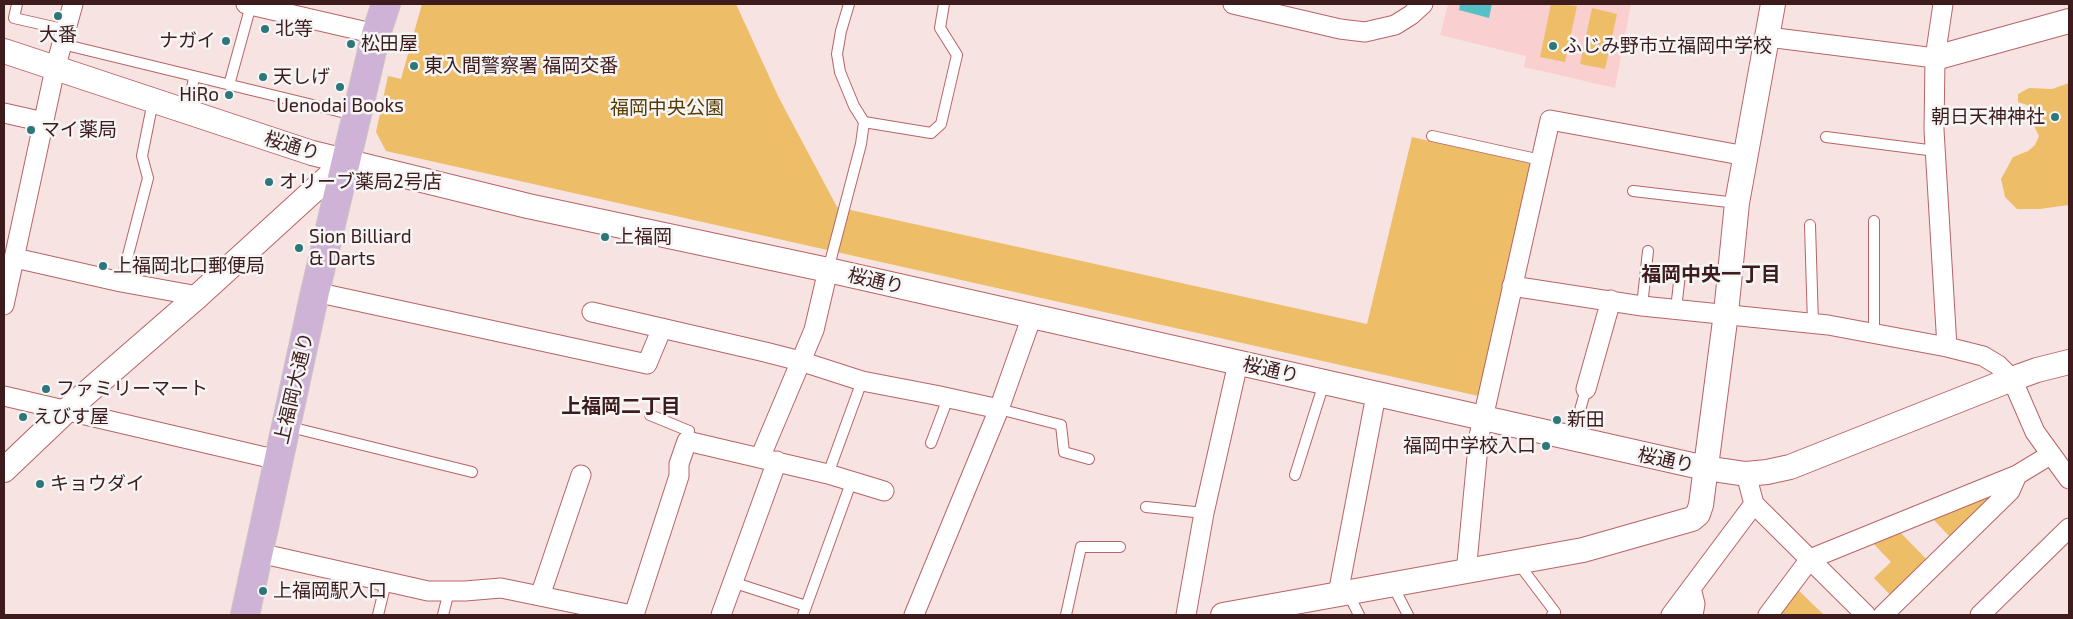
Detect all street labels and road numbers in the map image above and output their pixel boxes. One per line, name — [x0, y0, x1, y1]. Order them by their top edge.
street label: 桜通り — [261, 127, 323, 165]
street label: 桜通り — [846, 263, 906, 299]
street label: 上福岡大通り — [270, 330, 318, 446]
street label: 桜通り — [1241, 352, 1301, 388]
street label: 桜通り — [1636, 443, 1696, 477]

